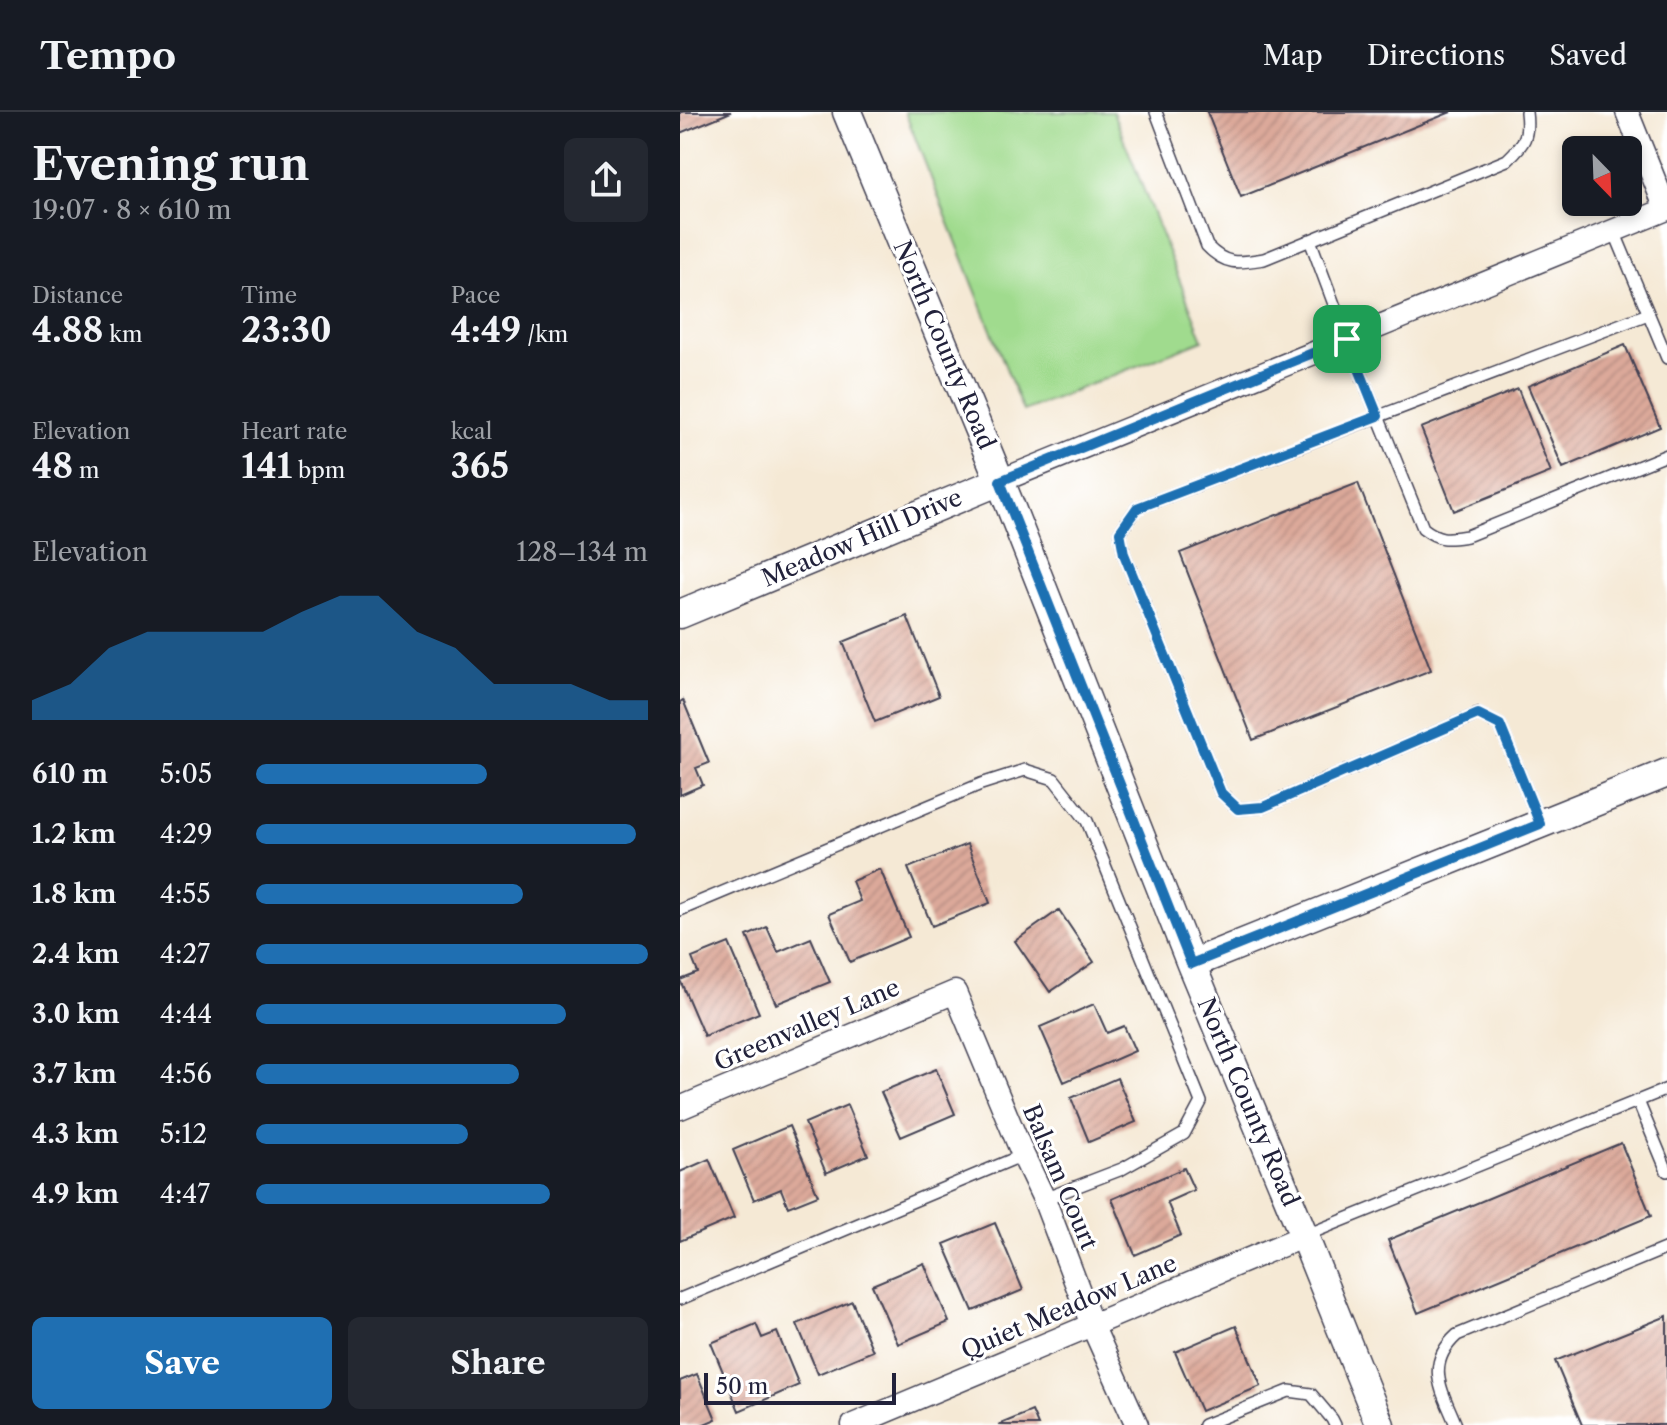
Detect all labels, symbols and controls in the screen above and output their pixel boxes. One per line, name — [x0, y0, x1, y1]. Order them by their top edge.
text: Tempo — [40, 32, 176, 79]
text: Map — [1263, 38, 1323, 72]
text: Directions — [1367, 38, 1505, 72]
text: Saved — [1549, 38, 1627, 72]
north arrow — [1562, 136, 1642, 216]
map controls — [1562, 136, 1642, 216]
text: Evening run — [32, 137, 309, 191]
button: share — [564, 138, 648, 222]
text: 19:07 · 8 × 610 m — [32, 194, 232, 226]
street label: North County Road — [887, 236, 1002, 454]
text: Distance — [32, 282, 123, 309]
text: Time — [241, 282, 297, 309]
text: Pace — [451, 282, 500, 309]
pin — [1313, 305, 1381, 373]
text: 4.88 — [32, 309, 103, 351]
text: 23:30 — [241, 309, 332, 351]
text: 4:49 — [451, 309, 521, 351]
icon: arrive — [1325, 317, 1369, 361]
text: km — [103, 321, 142, 348]
text: /km — [521, 321, 568, 348]
text: Elevation — [32, 418, 130, 445]
text: Heart rate — [241, 418, 347, 445]
text: kcal — [451, 418, 492, 445]
text: 48 — [32, 445, 73, 487]
text: 141 — [241, 445, 292, 487]
text: 365 — [451, 445, 509, 487]
text: m — [73, 457, 99, 484]
text: bpm — [292, 457, 345, 484]
street label: Meadow Hill Drive — [757, 482, 966, 593]
text: Elevation — [32, 536, 148, 568]
text: 128–134 m — [516, 536, 648, 568]
text: 610 m — [32, 758, 108, 790]
text: 5:05 — [160, 758, 212, 790]
text: 1.2 km — [32, 818, 116, 850]
text: 4:29 — [160, 818, 213, 850]
text: 1.8 km — [32, 878, 116, 910]
text: 4:55 — [160, 878, 211, 910]
text: 2.4 km — [32, 938, 120, 970]
text: 4:27 — [160, 938, 210, 970]
street label: Greenvalley Lane — [710, 972, 904, 1077]
street label: North County Road — [1191, 993, 1306, 1211]
text: 3.0 km — [32, 998, 120, 1030]
text: 4:44 — [160, 998, 212, 1030]
text: 3.7 km — [32, 1058, 117, 1090]
text: 4:56 — [160, 1058, 212, 1090]
street label: Balsam Court — [1017, 1100, 1104, 1254]
text: 4.3 km — [32, 1118, 119, 1150]
text: 5:12 — [160, 1118, 207, 1150]
text: 4.9 km — [32, 1178, 119, 1210]
text: 4:47 — [160, 1178, 210, 1210]
street label: Quiet Meadow Lane — [957, 1248, 1181, 1365]
button: Save — [32, 1317, 332, 1409]
button: Share — [348, 1317, 648, 1409]
scale bar — [704, 1369, 896, 1405]
text: 50 m — [716, 1373, 768, 1400]

